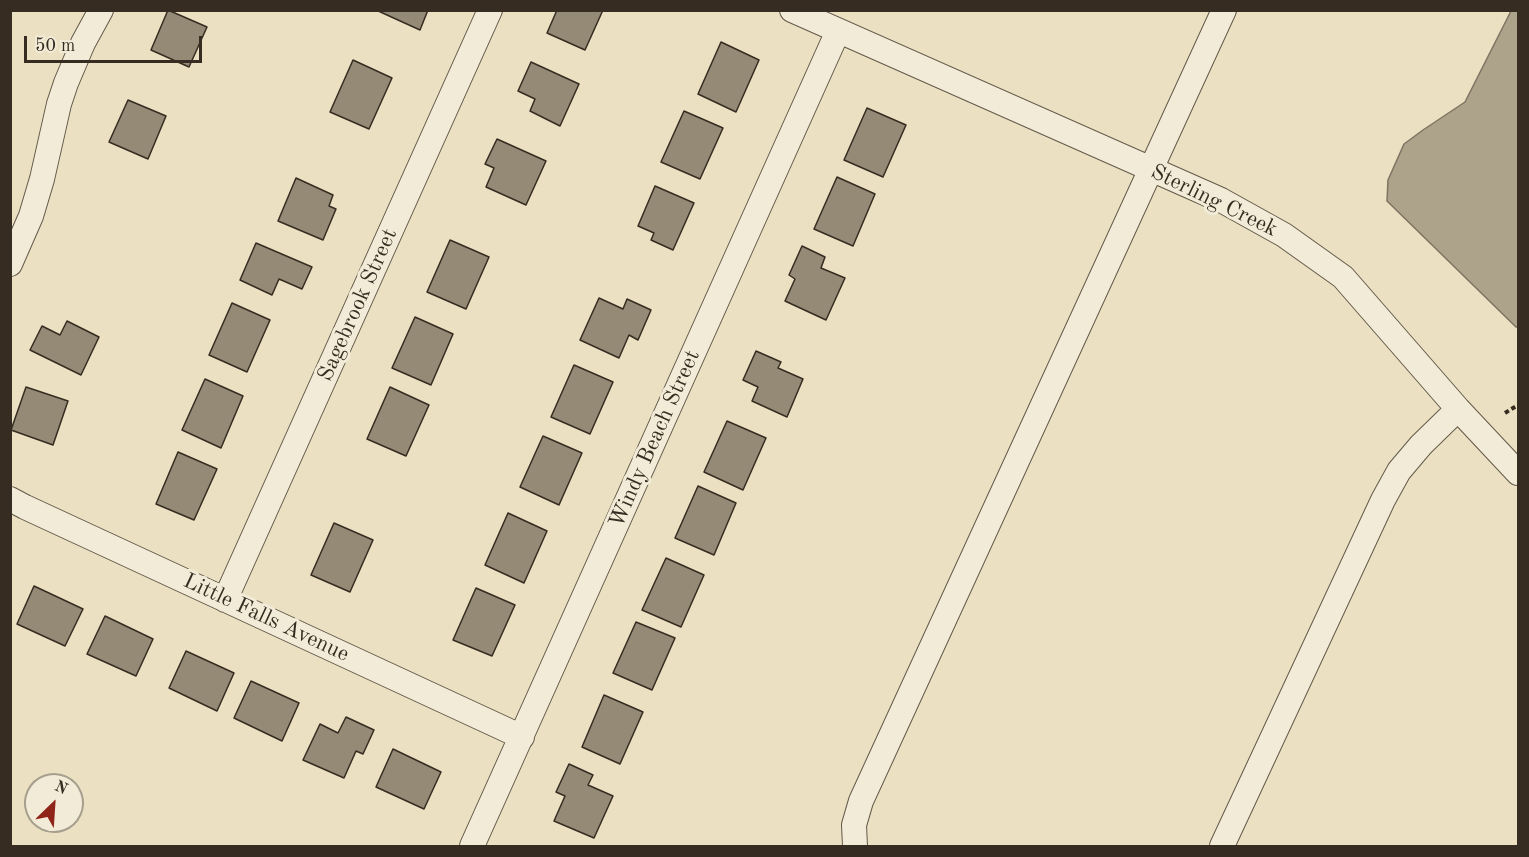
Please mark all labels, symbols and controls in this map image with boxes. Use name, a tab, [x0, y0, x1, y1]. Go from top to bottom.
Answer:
scale bar	[27, 24, 206, 62]
text: 50 m	[35, 37, 75, 55]
street label: Sterling Creek	[1146, 159, 1282, 243]
street label: Sagebrook Street	[312, 224, 404, 386]
street label: Windy Beach Street	[604, 346, 706, 532]
street label: Little Falls Avenue	[179, 568, 353, 668]
north arrow	[24, 773, 84, 833]
text: N	[52, 779, 70, 798]

